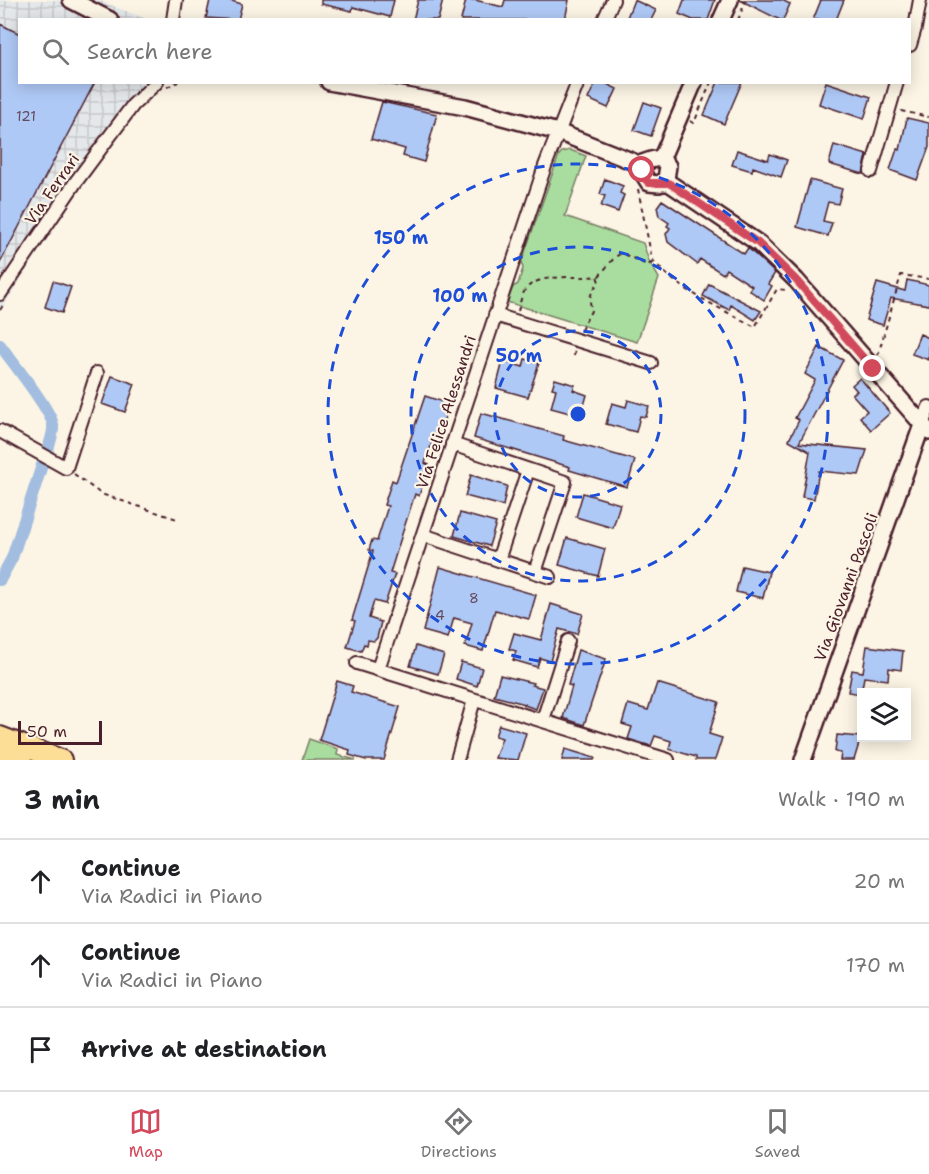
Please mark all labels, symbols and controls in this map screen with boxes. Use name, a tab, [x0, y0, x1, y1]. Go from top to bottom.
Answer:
search box	[18, 18, 911, 84]
icon: search	[39, 35, 72, 68]
text: Search here	[87, 37, 213, 66]
house number: 121	[16, 107, 36, 125]
street label: Via Ferrari	[20, 149, 84, 229]
route start	[628, 156, 654, 182]
text: 150 m	[374, 226, 429, 250]
text: 100 m	[432, 284, 488, 308]
street label: Via Felice Alessandri	[411, 332, 481, 492]
text: 50 m	[496, 344, 543, 368]
route end	[859, 355, 885, 381]
centre of rings	[568, 404, 588, 424]
street label: Via Giovanni Pascoli	[809, 510, 883, 664]
house number: 8	[469, 589, 479, 607]
house number: 4	[435, 606, 445, 624]
map controls	[857, 688, 911, 742]
button: layers	[857, 688, 911, 742]
scale bar	[18, 718, 102, 746]
text: 50 m	[27, 721, 67, 742]
text: 3 min	[24, 782, 100, 817]
text: Walk · 190 m	[778, 786, 905, 812]
text: Continue	[81, 854, 181, 883]
icon: ahead	[24, 865, 57, 898]
text: 20 m	[854, 868, 905, 894]
text: Via Radici in Piano	[81, 883, 263, 909]
text: Continue	[81, 938, 181, 967]
icon: ahead	[24, 949, 57, 982]
text: 170 m	[846, 952, 905, 978]
text: Via Radici in Piano	[81, 967, 263, 993]
icon: arrive	[24, 1033, 57, 1066]
text: Arrive at destination	[81, 1035, 327, 1064]
tab: Map	[129, 1105, 163, 1162]
tab: Directions	[421, 1105, 497, 1162]
tab: Saved	[755, 1105, 800, 1162]

